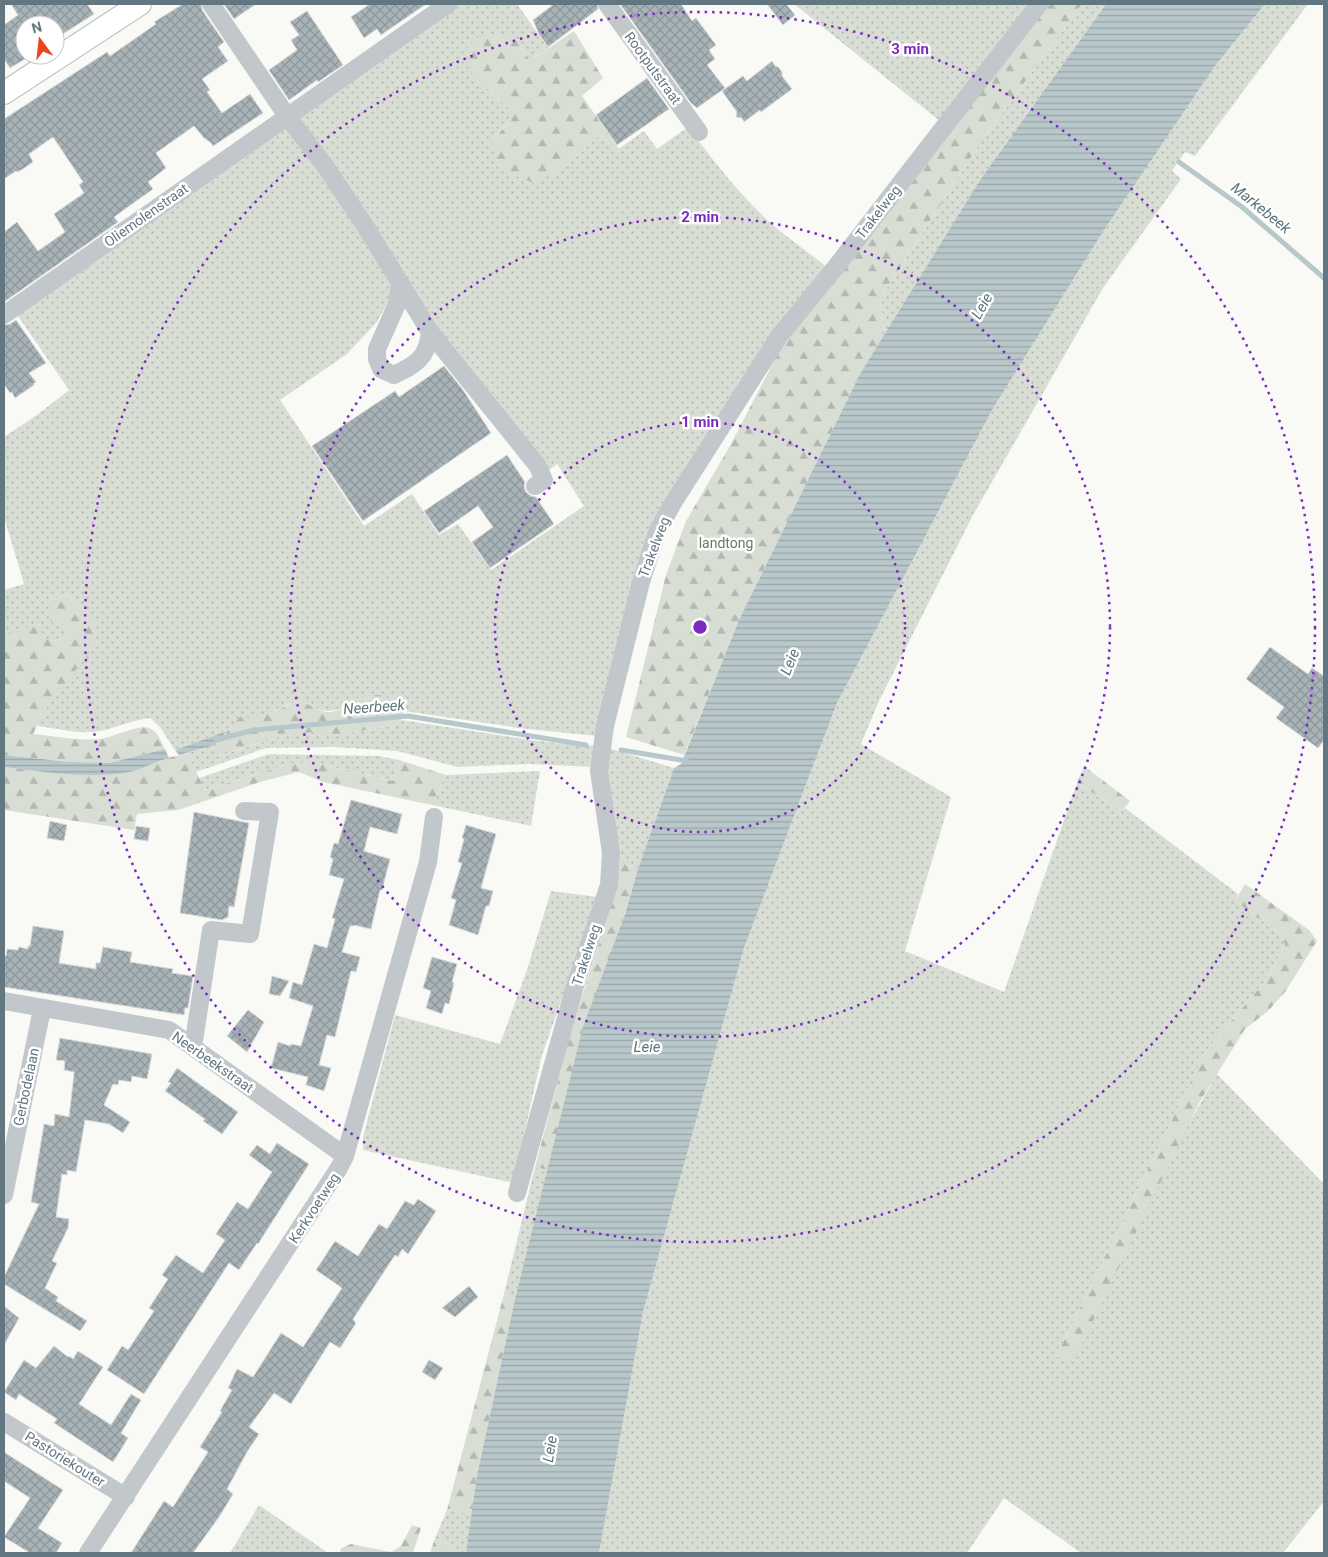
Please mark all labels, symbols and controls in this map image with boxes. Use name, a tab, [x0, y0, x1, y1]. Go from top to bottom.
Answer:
north arrow	[15, 15, 65, 65]
text: N	[30, 18, 43, 36]
street label: Rootputstraat	[621, 29, 685, 108]
text: 3 min	[891, 40, 929, 58]
water label: Markebeek	[1228, 179, 1295, 238]
street label: Oliemolenstraat	[101, 180, 191, 250]
street label: Trakelweg	[852, 182, 904, 242]
text: 2 min	[681, 208, 719, 226]
water label: Leie	[968, 290, 997, 322]
text: 1 min	[681, 413, 719, 431]
street label: Trakelweg	[635, 514, 673, 580]
park label: landtong	[699, 535, 753, 551]
centre of rings	[691, 618, 709, 636]
water label: Leie	[777, 646, 803, 678]
water label: Neerbeek	[343, 696, 406, 718]
street label: Trakelweg	[569, 922, 603, 988]
street label: Neerbeekstraat	[169, 1028, 257, 1096]
water label: Leie	[634, 1038, 661, 1056]
street label: Gerbodelaan	[10, 1047, 42, 1127]
street label: Kerkvoetweg	[285, 1170, 343, 1246]
street label: Pastoriekouter	[22, 1428, 108, 1490]
water label: Leie	[539, 1434, 561, 1464]

